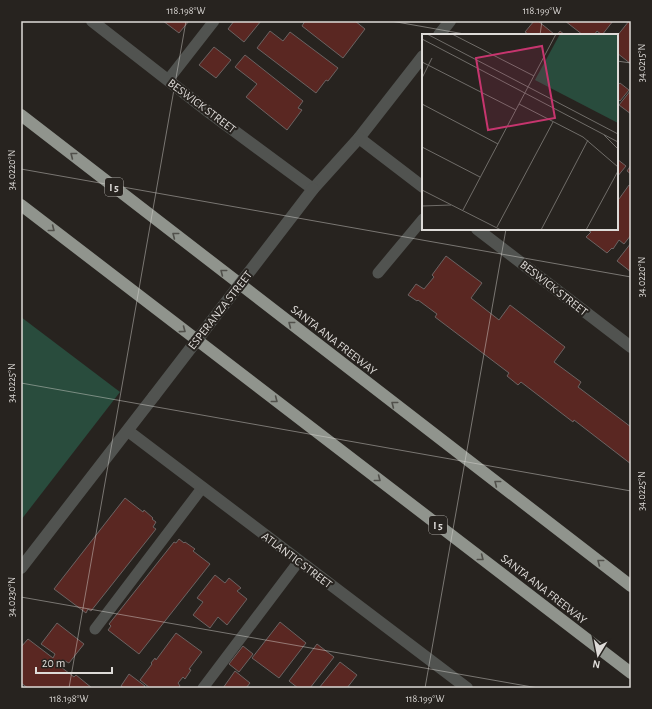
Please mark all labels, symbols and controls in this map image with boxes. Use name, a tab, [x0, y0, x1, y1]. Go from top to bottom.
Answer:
text: 118.198°W	[167, 6, 205, 16]
text: 118.199°W	[523, 6, 561, 16]
inset map	[422, 34, 618, 230]
text: 34.0215°N	[637, 44, 647, 82]
street label: BESWICK STREET	[166, 77, 238, 135]
text: 34.0220°N	[7, 150, 17, 190]
one-way arrow	[70, 153, 77, 160]
road number: I 5	[105, 178, 123, 196]
one-way arrow	[47, 224, 54, 231]
one-way arrow	[173, 233, 180, 240]
text: 34.0220°N	[637, 257, 647, 297]
street label: BESWICK STREET	[518, 258, 590, 318]
street label: ESPERANZA STREET	[186, 268, 254, 352]
one-way arrow	[220, 270, 227, 277]
street label: SANTA ANA FREEWAY	[289, 303, 380, 378]
one-way arrow	[289, 322, 296, 329]
one-way arrow	[179, 325, 186, 333]
text: 34.0225°N	[7, 363, 17, 403]
one-way arrow	[271, 395, 278, 403]
one-way arrow	[392, 401, 399, 408]
text: 34.0225°N	[637, 471, 647, 511]
one-way arrow	[374, 474, 381, 481]
one-way arrow	[495, 481, 502, 488]
road number: I 5	[429, 516, 447, 534]
street label: ATLANTIC STREET	[260, 530, 335, 590]
street label: SANTA ANA FREEWAY	[499, 552, 590, 627]
one-way arrow	[477, 554, 484, 561]
one-way arrow	[598, 560, 605, 567]
text: 34.0230°N	[7, 577, 17, 617]
north arrow	[578, 635, 618, 675]
scale bar	[36, 649, 112, 675]
text: 20 m	[42, 657, 65, 669]
text: N	[592, 658, 601, 670]
text: 118.198°W	[50, 694, 88, 704]
text: 118.199°W	[406, 694, 444, 704]

